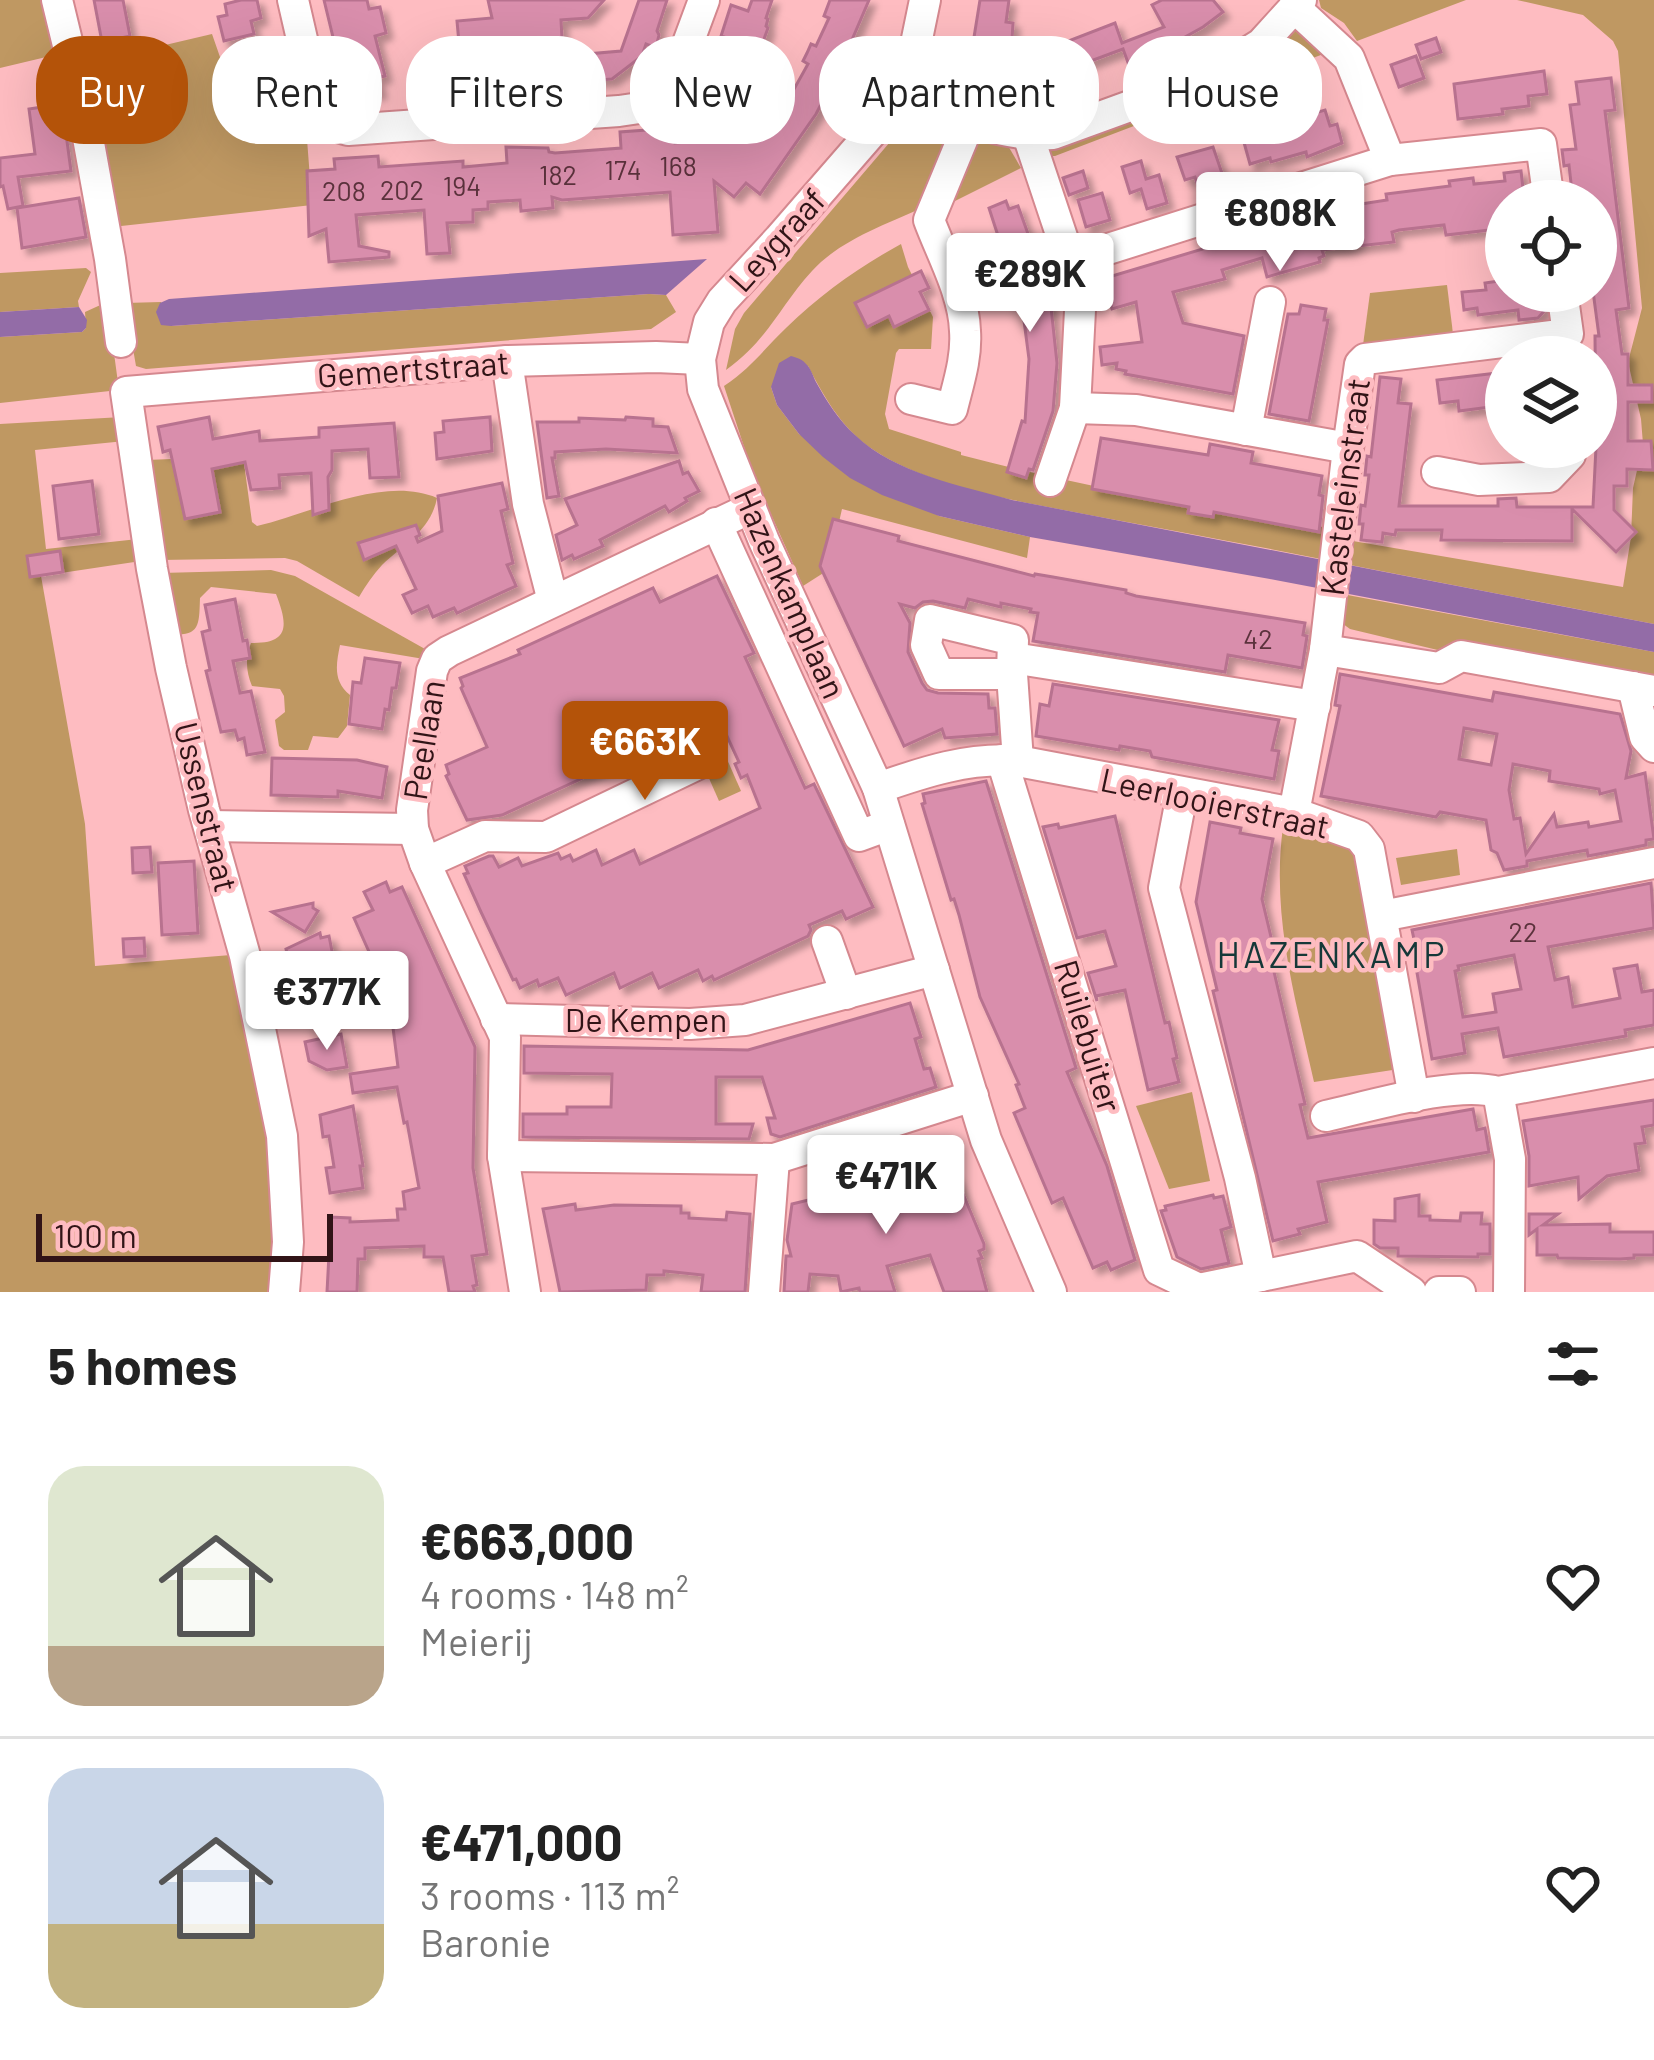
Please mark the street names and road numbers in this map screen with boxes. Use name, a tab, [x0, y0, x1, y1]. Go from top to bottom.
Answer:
street label: Leygraaf	[719, 179, 833, 299]
street label: Gemertstraat	[316, 341, 510, 395]
street label: Kasteleinstraat	[1311, 376, 1377, 598]
street label: Hazenkamplaan	[727, 481, 855, 704]
street label: Peellaan	[394, 677, 452, 803]
street label: Ussenstraat	[167, 718, 247, 896]
street label: Leerlooierstraat	[1097, 758, 1333, 846]
street label: Ruilebuiter	[1047, 955, 1131, 1116]
street label: De Kempen	[565, 999, 727, 1039]

